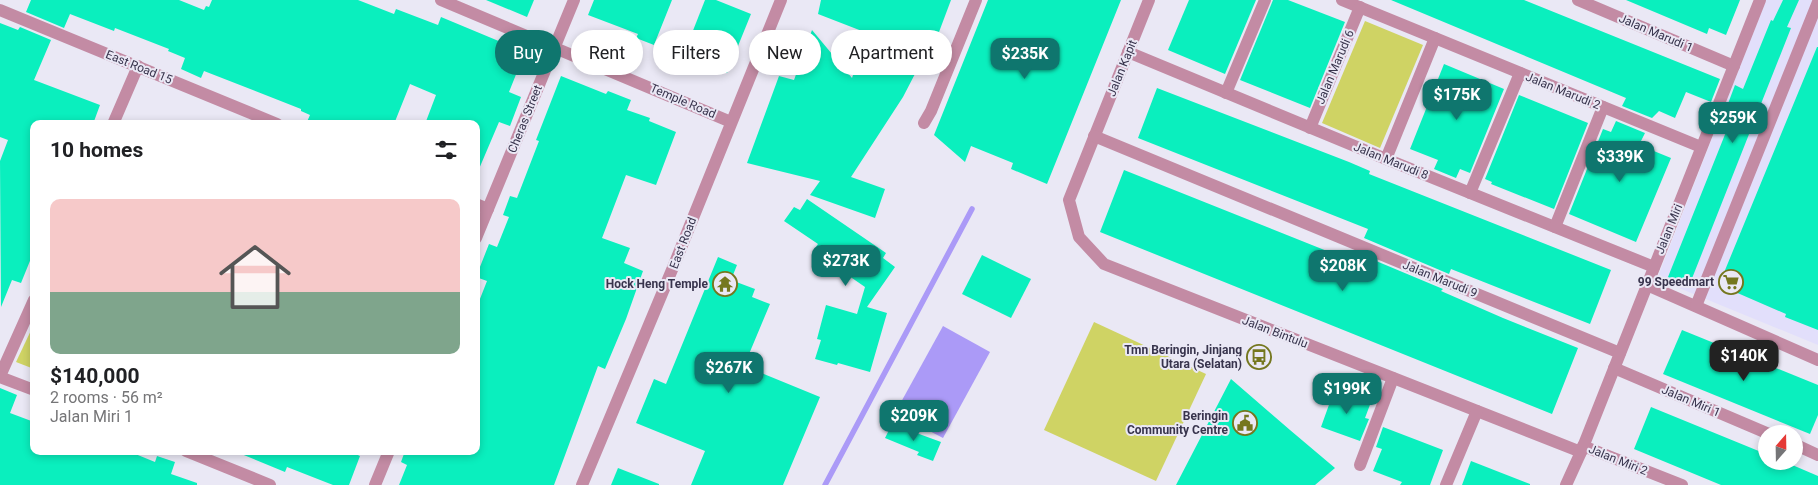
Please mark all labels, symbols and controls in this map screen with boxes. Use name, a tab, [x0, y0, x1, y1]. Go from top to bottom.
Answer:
street label: Jalan Marudi 1	[1617, 11, 1695, 55]
street label: Jalan Marudi 6	[1313, 28, 1357, 106]
chip: Buy	[495, 30, 561, 75]
chip: Rent	[571, 30, 643, 75]
chip: Filters	[653, 30, 739, 75]
chip: New	[749, 30, 821, 75]
chip: Apartment	[831, 30, 952, 75]
pin: $235K	[990, 38, 1060, 80]
street label: Jalan Kapit	[1104, 38, 1140, 98]
text: $235K	[1002, 44, 1048, 63]
street label: East Road 15	[104, 47, 175, 87]
street label: Jalan Marudi 2	[1524, 70, 1603, 112]
pin: $175K	[1422, 78, 1492, 121]
street label: Temple Road	[648, 81, 718, 121]
street label: Cheras Street	[505, 83, 545, 155]
text: $175K	[1434, 85, 1480, 104]
pin: $259K	[1698, 102, 1768, 144]
text: $259K	[1710, 108, 1756, 127]
icon: filters	[432, 136, 460, 164]
text: 10 homes	[50, 138, 143, 162]
street label: Jalan Marudi 8	[1352, 140, 1431, 182]
pin: $339K	[1585, 140, 1655, 183]
text: $339K	[1597, 147, 1643, 166]
street label: Jalan Miri	[1653, 202, 1685, 256]
street label: East Road	[667, 215, 699, 271]
icon: home	[210, 232, 300, 322]
pin: $273K	[811, 244, 881, 287]
pin: $208K	[1308, 250, 1378, 292]
text: $273K	[823, 251, 869, 270]
text: $208K	[1320, 256, 1366, 275]
street label: Jalan Marudi 9	[1401, 258, 1479, 300]
supermarket icon: 99 Speedmart	[1718, 269, 1744, 295]
temple icon: Hock Heng Temple	[712, 271, 738, 297]
place label: 99 Speedmart	[1638, 275, 1714, 289]
place label: Hock Heng Temple	[606, 277, 709, 291]
street label: Jalan Bintulu	[1240, 313, 1310, 351]
pin: $140K	[1709, 340, 1779, 382]
place label: Tmn Beringin, Jinjang Utara (Selatan)	[1124, 343, 1242, 371]
bus stop icon: Tmn Beringin, Jinjang Utara (Selatan)	[1246, 344, 1272, 370]
text: $140K	[1721, 346, 1767, 365]
pin: $267K	[694, 352, 764, 394]
text: $267K	[706, 358, 752, 377]
text: $140,000	[50, 364, 140, 388]
pin: $199K	[1312, 372, 1382, 415]
text: $199K	[1324, 379, 1370, 398]
street label: Jalan Miri 1	[1660, 382, 1722, 420]
text: 2 rooms · 56 m²	[50, 388, 163, 407]
pin: $209K	[879, 400, 949, 442]
text: $209K	[891, 406, 937, 425]
text: Jalan Miri 1	[50, 407, 133, 426]
place label: Beringin Community Centre	[1127, 409, 1229, 437]
public building icon: Beringin Community Centre	[1232, 410, 1258, 436]
north arrow	[1758, 425, 1802, 470]
map controls	[1758, 425, 1803, 470]
street label: Jalan Miri 2	[1586, 442, 1650, 478]

